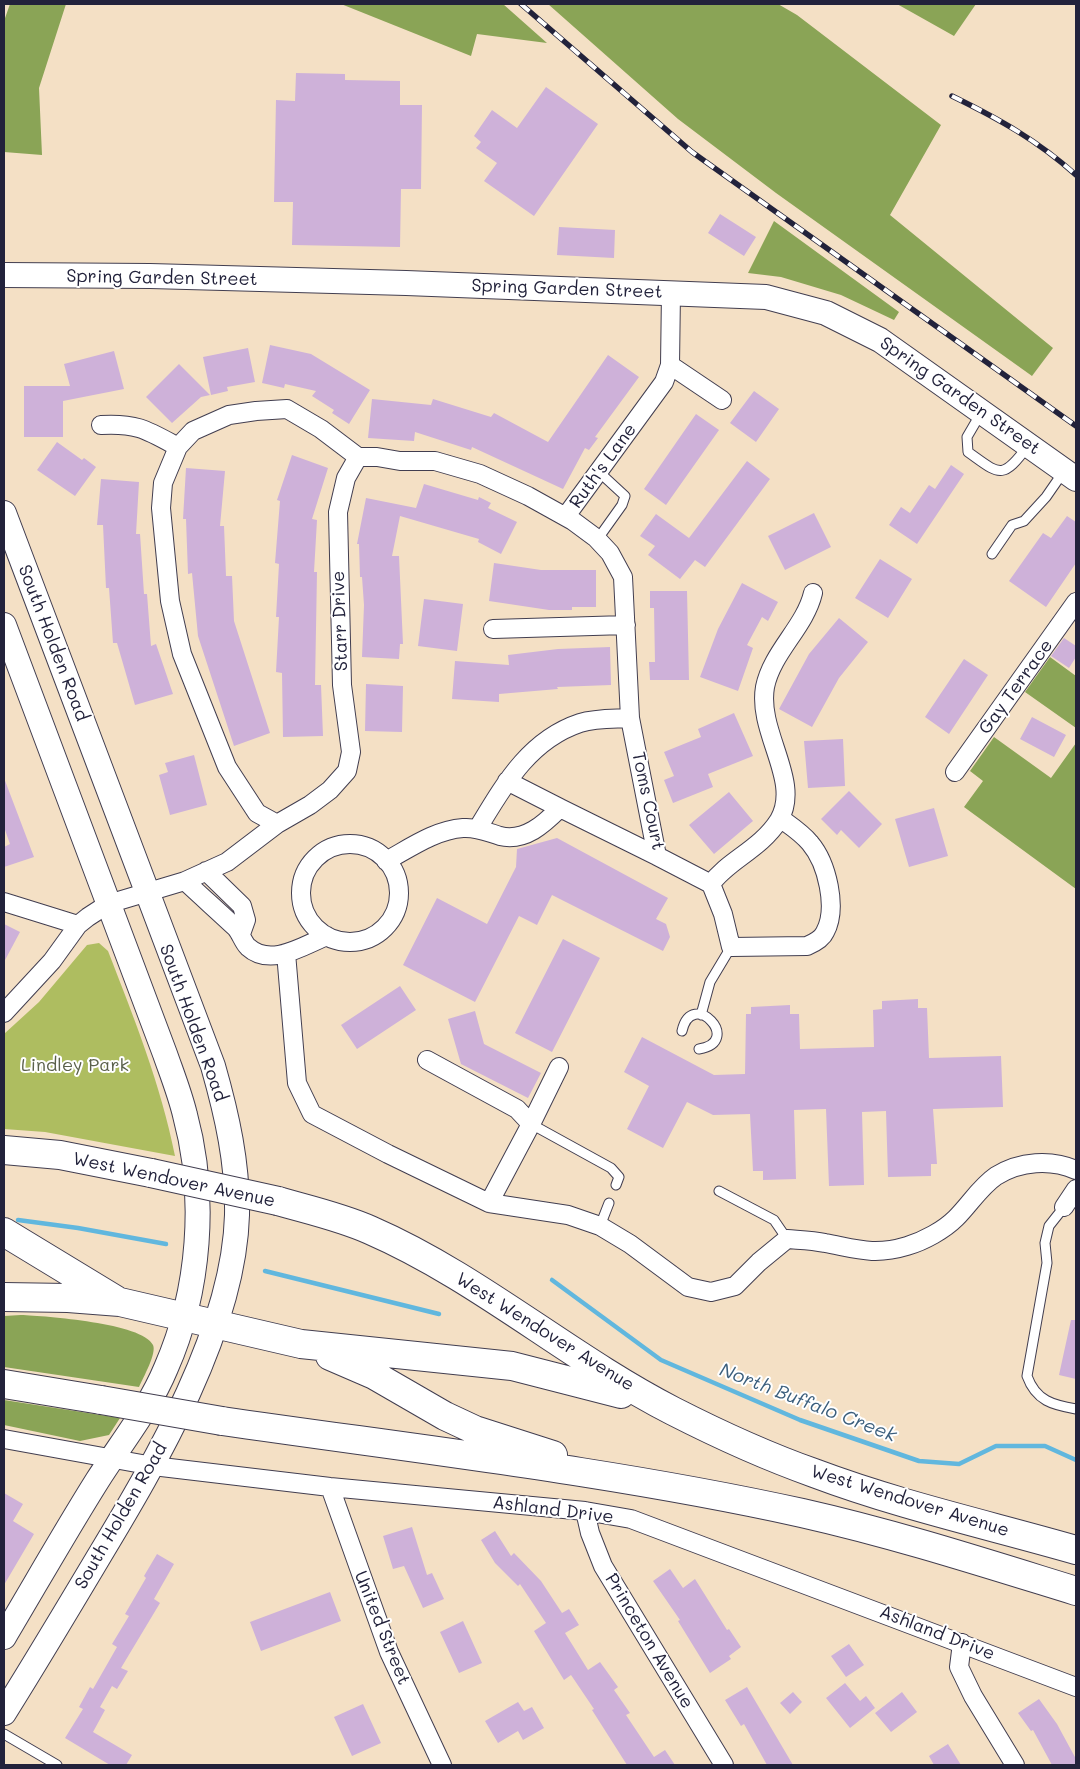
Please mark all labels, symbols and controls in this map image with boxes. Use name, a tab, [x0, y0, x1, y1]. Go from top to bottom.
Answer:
street label: Spring Garden Street	[66, 266, 258, 290]
street label: Spring Garden Street	[471, 275, 663, 303]
street label: Spring Garden Street	[876, 332, 1044, 460]
street label: Ruth's Lane	[565, 419, 641, 513]
street label: South Holden Road	[13, 562, 93, 724]
street label: Starr Drive	[327, 570, 353, 672]
street label: Gay Terrace	[974, 635, 1058, 739]
street label: Toms Court	[627, 750, 669, 852]
street label: South Holden Road	[155, 941, 231, 1105]
park label: Lindley Park	[21, 1054, 129, 1076]
street label: West Wendover Avenue	[71, 1148, 277, 1212]
street label: West Wendover Avenue	[452, 1268, 638, 1396]
water label: North Buffalo Creek	[716, 1359, 900, 1447]
street label: South Holden Road	[70, 1439, 172, 1593]
street label: West Wendover Avenue	[808, 1461, 1012, 1541]
street label: Ashland Drive	[491, 1492, 615, 1528]
street label: United Street	[349, 1568, 415, 1688]
street label: Princeton Avenue	[600, 1570, 698, 1712]
street label: Ashland Drive	[876, 1601, 998, 1665]

